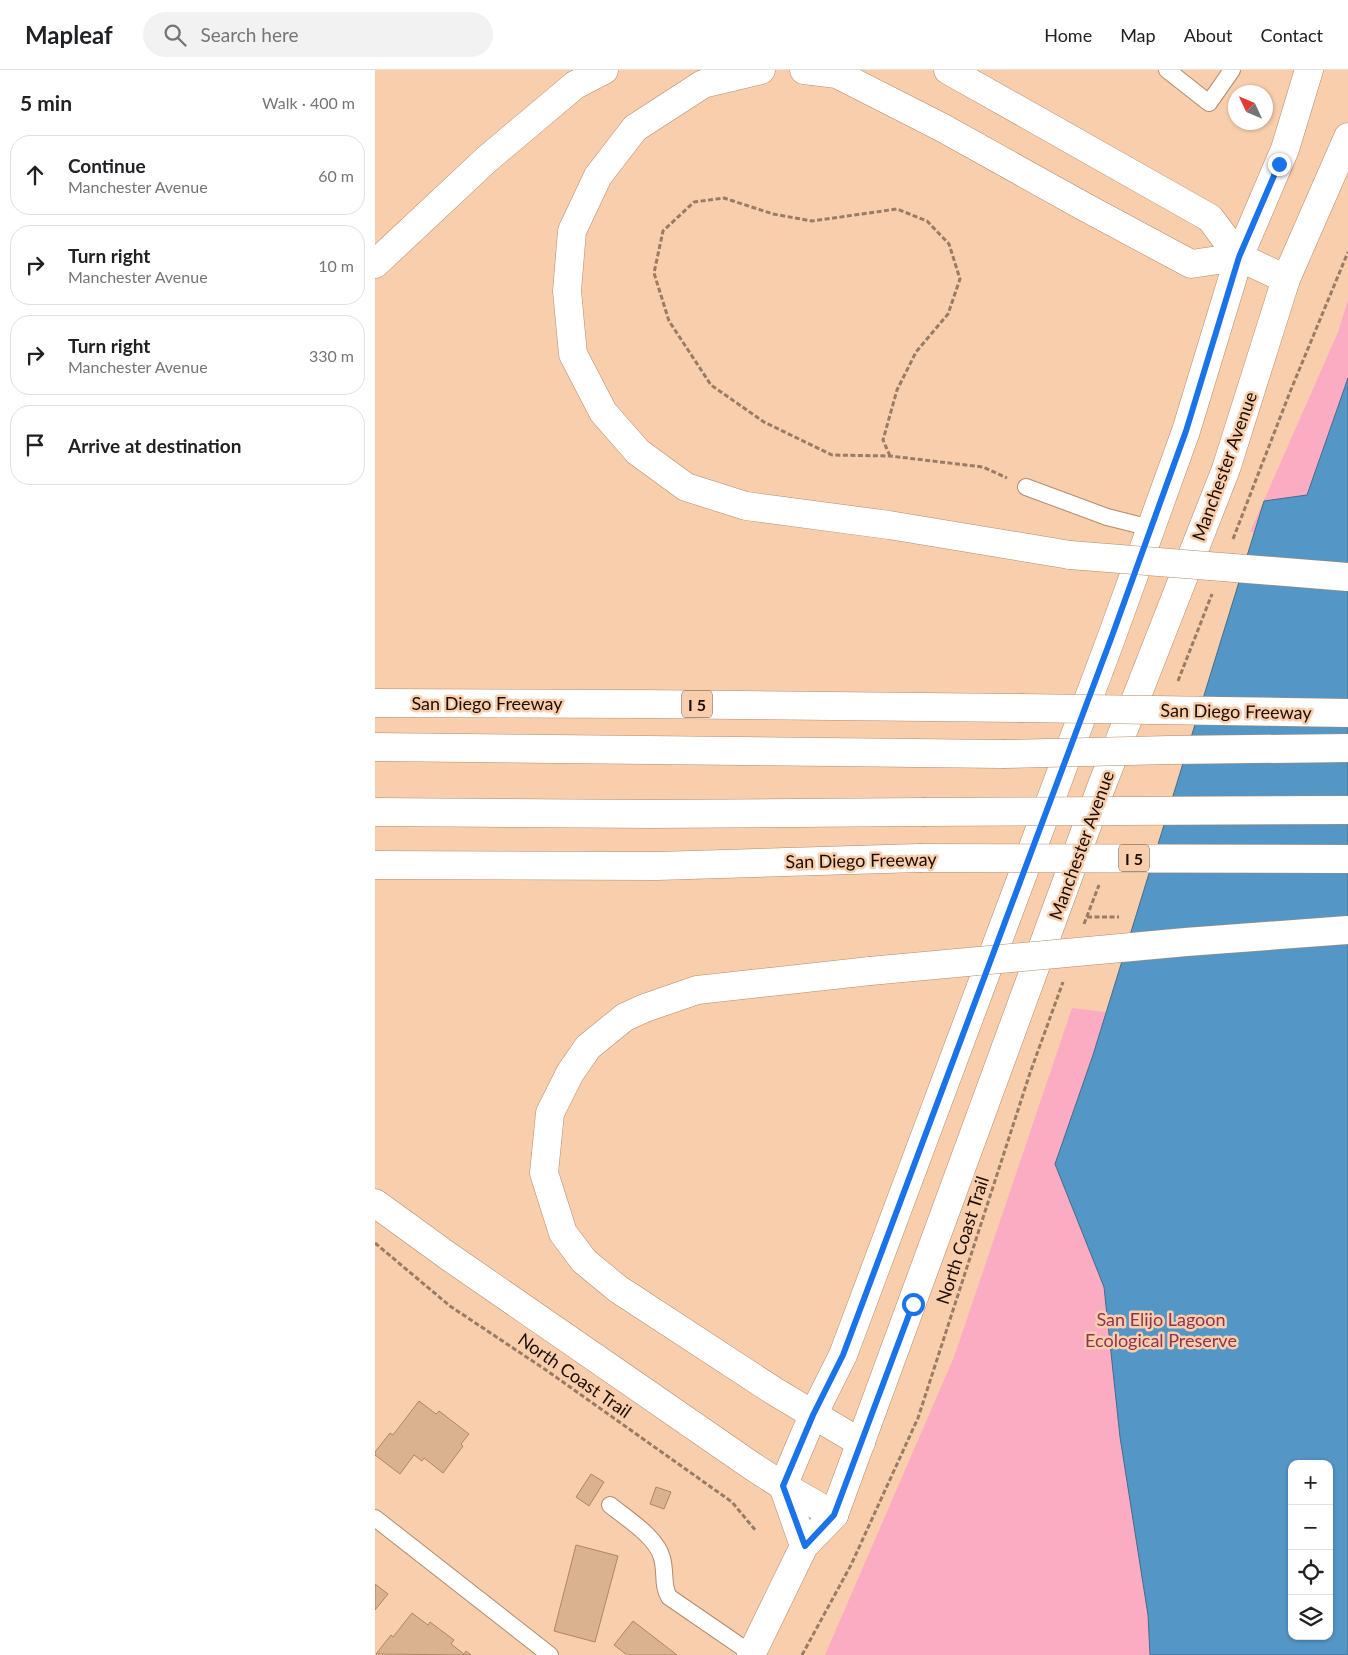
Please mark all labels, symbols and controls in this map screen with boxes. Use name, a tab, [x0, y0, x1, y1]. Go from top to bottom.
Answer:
search box	[143, 12, 493, 57]
text: Mapleaf	[25, 20, 113, 49]
icon: search	[161, 21, 189, 49]
text: Search here	[201, 23, 299, 46]
text: Home	[1044, 24, 1092, 46]
text: Map	[1120, 24, 1156, 46]
text: About	[1184, 24, 1233, 46]
text: Contact	[1261, 24, 1323, 46]
north arrow	[1228, 85, 1273, 130]
text: 5 min	[20, 90, 72, 115]
text: Walk · 400 m	[262, 93, 355, 112]
route end	[1268, 153, 1291, 176]
text: Continue	[68, 154, 146, 177]
icon: ahead	[21, 161, 49, 189]
text: 60 m	[318, 166, 354, 185]
text: Manchester Avenue	[68, 177, 208, 196]
text: Turn right	[68, 244, 150, 267]
icon: right	[21, 251, 49, 279]
text: 10 m	[318, 256, 354, 275]
text: Manchester Avenue	[68, 267, 208, 286]
text: Turn right	[68, 334, 150, 357]
icon: right	[21, 341, 49, 369]
text: 330 m	[309, 346, 354, 365]
text: Manchester Avenue	[68, 357, 208, 376]
street label: Manchester Avenue	[1187, 388, 1261, 544]
icon: arrive	[21, 431, 49, 459]
text: Arrive at destination	[68, 434, 241, 457]
road number: I 5	[682, 690, 712, 718]
street label: San Diego Freeway	[411, 692, 563, 714]
street label: San Diego Freeway	[1160, 699, 1312, 723]
street label: Manchester Avenue	[1044, 767, 1118, 923]
road number: I 5	[1119, 844, 1149, 871]
street label: San Diego Freeway	[785, 848, 937, 872]
street label: North Coast Trail	[931, 1173, 993, 1307]
route start	[902, 1293, 925, 1316]
park label: San Elijo Lagoon Ecological Preserve	[1085, 1308, 1237, 1351]
street label: North Coast Trail	[514, 1328, 636, 1422]
map controls	[1288, 1460, 1333, 1640]
button: +	[1288, 1460, 1333, 1505]
button: −	[1288, 1505, 1333, 1550]
button: locate	[1288, 1550, 1333, 1595]
button: layers	[1288, 1595, 1333, 1640]

